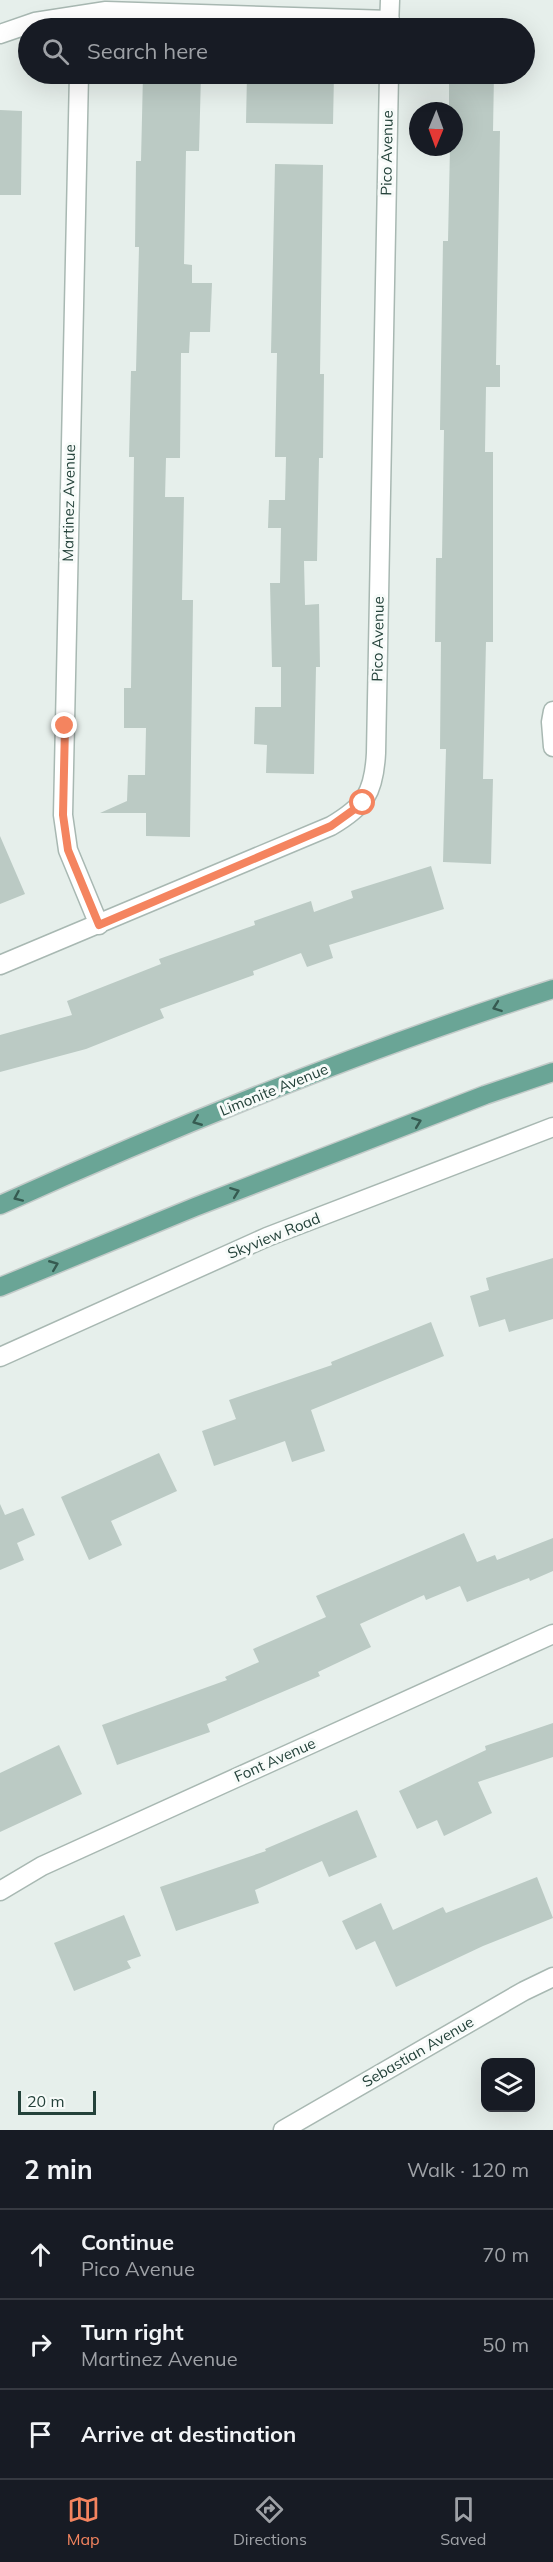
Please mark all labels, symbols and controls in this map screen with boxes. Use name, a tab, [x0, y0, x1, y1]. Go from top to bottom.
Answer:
search box	[18, 18, 535, 84]
icon: search	[39, 35, 72, 68]
text: Search here	[87, 37, 208, 65]
north arrow	[409, 102, 463, 156]
street label: Pico Avenue	[376, 110, 397, 196]
street label: Martinez Avenue	[58, 444, 79, 562]
street label: Pico Avenue	[367, 596, 388, 682]
route end	[51, 712, 77, 738]
route start	[349, 789, 375, 815]
one-way arrow	[493, 1000, 503, 1013]
street label: Limonite Avenue	[217, 1059, 331, 1120]
one-way arrow	[192, 1114, 203, 1126]
one-way arrow	[411, 1116, 421, 1129]
one-way arrow	[229, 1186, 240, 1199]
one-way arrow	[13, 1190, 24, 1202]
street label: Skyview Road	[225, 1208, 323, 1263]
one-way arrow	[48, 1260, 59, 1272]
street label: Font Avenue	[231, 1733, 318, 1786]
street label: Sebastian Avenue	[359, 2012, 477, 2091]
map controls	[481, 2058, 535, 2112]
button: layers	[481, 2058, 535, 2112]
scale bar	[18, 2088, 96, 2116]
text: 20 m	[27, 2091, 64, 2111]
text: 2 min	[24, 2153, 93, 2186]
text: Walk · 120 m	[407, 2157, 529, 2182]
text: Continue	[81, 2228, 174, 2256]
icon: ahead	[24, 2238, 57, 2271]
text: 70 m	[482, 2242, 529, 2267]
text: Pico Avenue	[81, 2256, 195, 2281]
text: Turn right	[81, 2318, 184, 2346]
icon: right	[24, 2328, 57, 2361]
text: 50 m	[482, 2332, 529, 2357]
text: Martinez Avenue	[81, 2346, 238, 2371]
icon: arrive	[24, 2418, 57, 2451]
text: Arrive at destination	[81, 2420, 296, 2448]
tab: Map	[67, 2493, 100, 2549]
tab: Directions	[233, 2493, 307, 2549]
tab: Saved	[440, 2493, 486, 2549]

